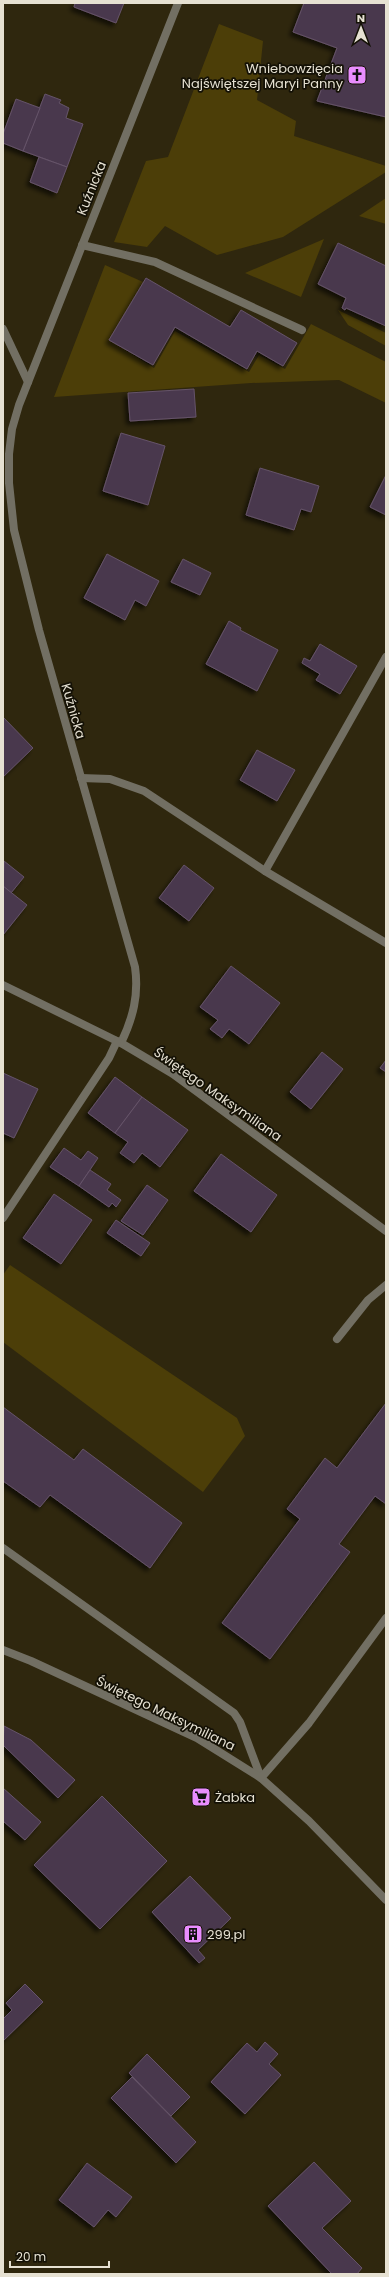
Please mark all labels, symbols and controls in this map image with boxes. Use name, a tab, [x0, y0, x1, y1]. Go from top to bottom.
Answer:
north arrow	[341, 8, 381, 48]
text: N	[357, 10, 365, 26]
place label: Wniebowzięcia Najświętszej Maryi Panny	[182, 59, 344, 93]
church icon: Wniebowzięcia Najświętszej Maryi Panny	[346, 64, 368, 86]
street label: Kuźnicka	[72, 158, 111, 218]
street label: Kuźnicka	[57, 681, 90, 741]
street label: Świętego Maksymiliana	[150, 1043, 286, 1146]
street label: Świętego Maksymiliana	[93, 1671, 239, 1755]
supermarket icon: Żabka	[190, 1786, 212, 1808]
place label: Żabka	[215, 1788, 255, 1807]
building icon: 299.pl	[182, 1923, 204, 1945]
place label: 299.pl	[207, 1925, 246, 1944]
scale bar	[10, 2243, 109, 2269]
text: 20 m	[16, 2248, 46, 2265]

